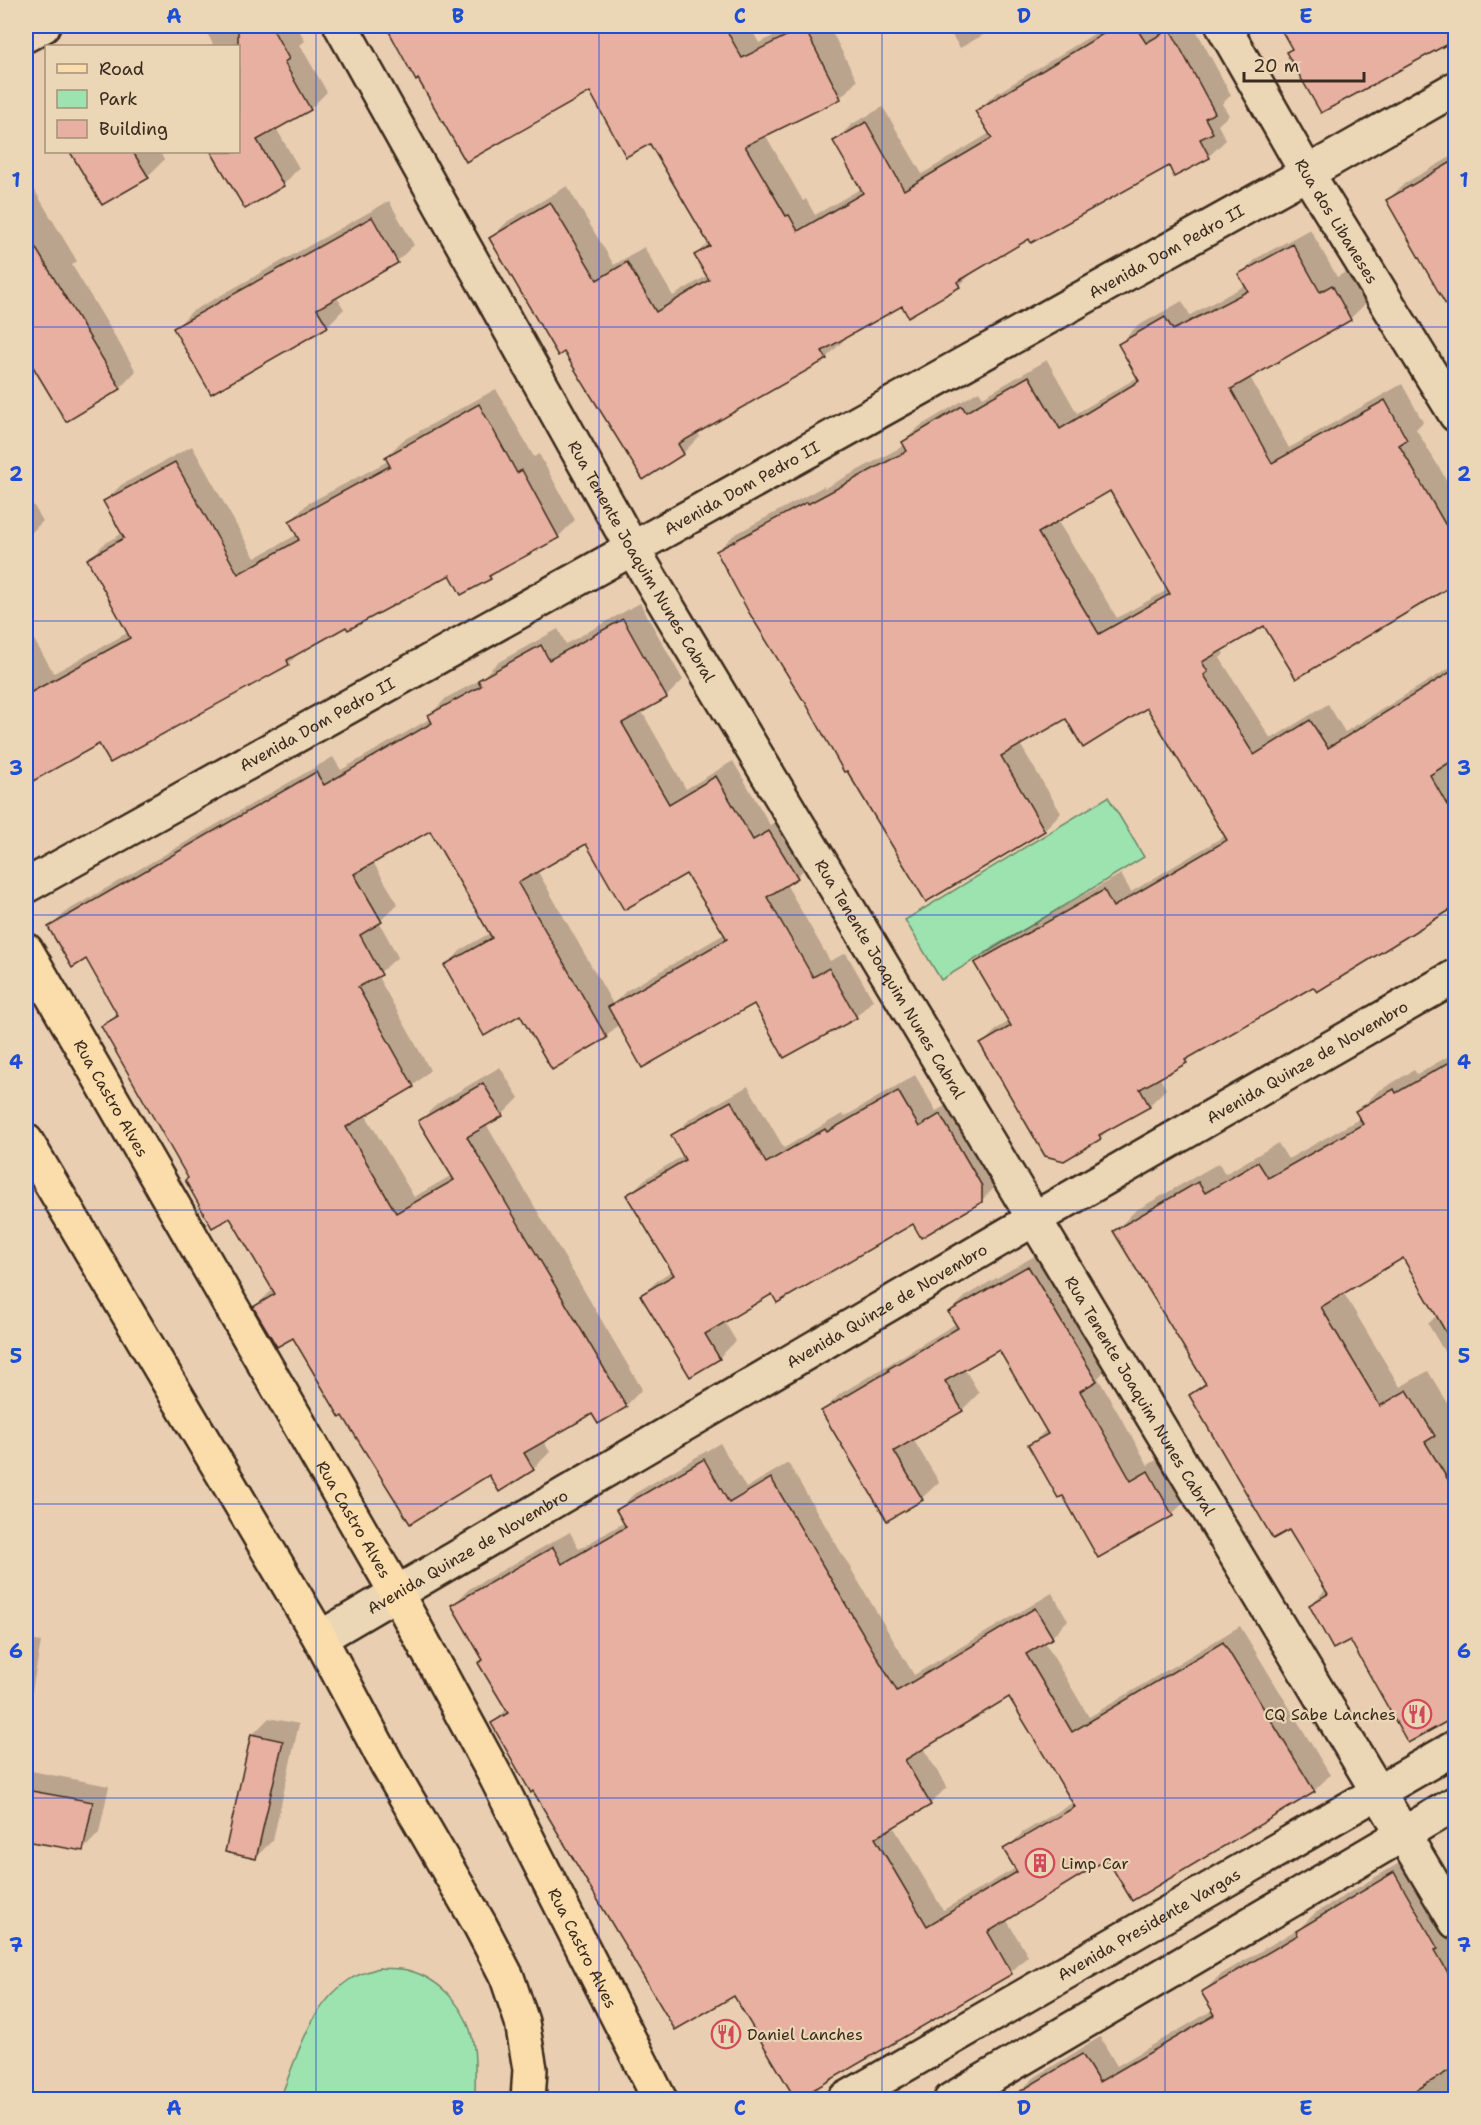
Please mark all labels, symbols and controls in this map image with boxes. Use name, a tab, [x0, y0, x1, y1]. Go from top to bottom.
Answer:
text: A	[166, 3, 182, 29]
text: B	[452, 3, 464, 29]
text: C	[734, 3, 746, 29]
text: D	[1017, 3, 1031, 29]
text: E	[1299, 3, 1313, 29]
legend	[45, 45, 240, 153]
scale bar	[1244, 45, 1364, 83]
text: 20 m	[1253, 54, 1299, 78]
text: Road	[99, 57, 144, 81]
text: Park	[99, 87, 138, 111]
text: Building	[99, 117, 168, 141]
street label: Rua dos Libaneses	[1291, 155, 1383, 288]
text: 1	[11, 167, 21, 193]
text: 1	[1459, 167, 1469, 193]
street label: Avenida Dom Pedro II	[1085, 200, 1248, 303]
street label: Avenida Dom Pedro II	[660, 436, 823, 539]
street label: Rua Tenente Joaquim Nunes Cabral	[564, 437, 720, 686]
text: 2	[9, 461, 23, 487]
text: 2	[1457, 461, 1471, 487]
street label: Avenida Dom Pedro II	[235, 672, 399, 776]
text: 3	[9, 755, 23, 781]
text: 3	[1457, 755, 1471, 781]
street label: Rua Tenente Joaquim Nunes Cabral	[810, 855, 970, 1103]
street label: Avenida Quinze de Novembro	[1203, 995, 1412, 1128]
street label: Rua Castro Alves	[69, 1036, 154, 1161]
text: 4	[9, 1049, 23, 1075]
text: 4	[1457, 1049, 1471, 1075]
street label: Avenida Quinze de Novembro	[782, 1238, 991, 1373]
street label: Rua Tenente Joaquim Nunes Cabral	[1060, 1272, 1220, 1519]
text: 5	[10, 1343, 22, 1369]
text: 5	[1458, 1343, 1470, 1369]
street label: Rua Castro Alves	[312, 1457, 396, 1582]
street label: Avenida Quinze de Novembro	[363, 1484, 572, 1619]
text: 6	[9, 1638, 23, 1664]
text: 6	[1457, 1638, 1471, 1664]
restaurant icon: CQ Sabe Lanches	[1401, 1698, 1433, 1730]
place label: CQ Sabe Lanches	[1264, 1704, 1396, 1725]
building icon: Limp Car	[1024, 1847, 1056, 1879]
place label: Limp Car	[1061, 1853, 1129, 1874]
street label: Avenida Presidente Vargas	[1054, 1863, 1244, 1985]
street label: Rua Castro Alves	[543, 1884, 622, 2012]
text: 7	[9, 1932, 23, 1958]
text: 7	[1457, 1932, 1471, 1958]
restaurant icon: Daniel Lanches	[710, 2018, 742, 2050]
place label: Daniel Lanches	[747, 2024, 863, 2045]
text: A	[166, 2095, 182, 2121]
text: B	[452, 2095, 464, 2121]
text: C	[734, 2095, 746, 2121]
text: D	[1017, 2095, 1031, 2121]
text: E	[1299, 2095, 1313, 2121]

